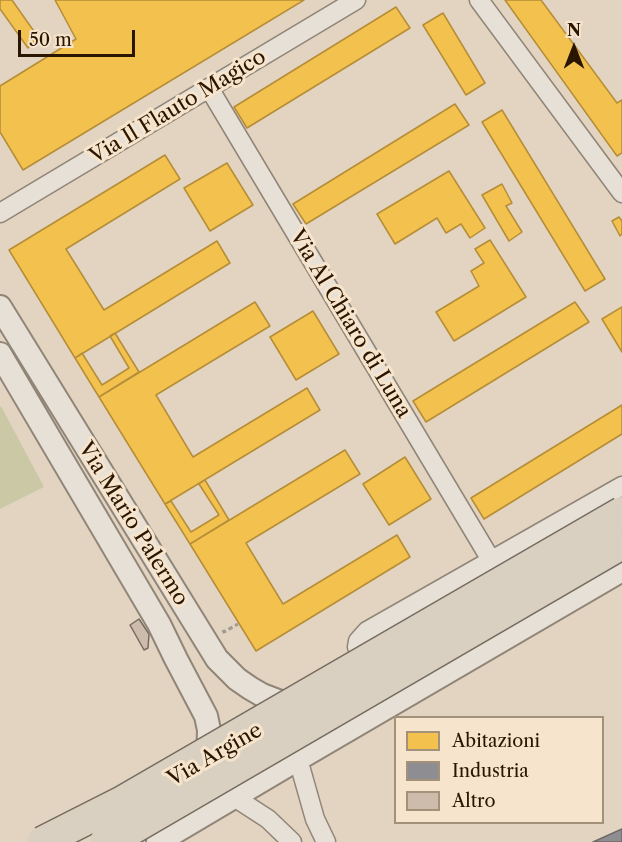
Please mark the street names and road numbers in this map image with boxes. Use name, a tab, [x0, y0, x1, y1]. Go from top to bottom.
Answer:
street label: Via Il Flauto Magico	[85, 44, 271, 170]
street label: Via Al Chiaro di Luna	[284, 225, 416, 423]
street label: Via Mario Palermo	[73, 438, 193, 610]
street label: Via Argine	[163, 718, 267, 792]

